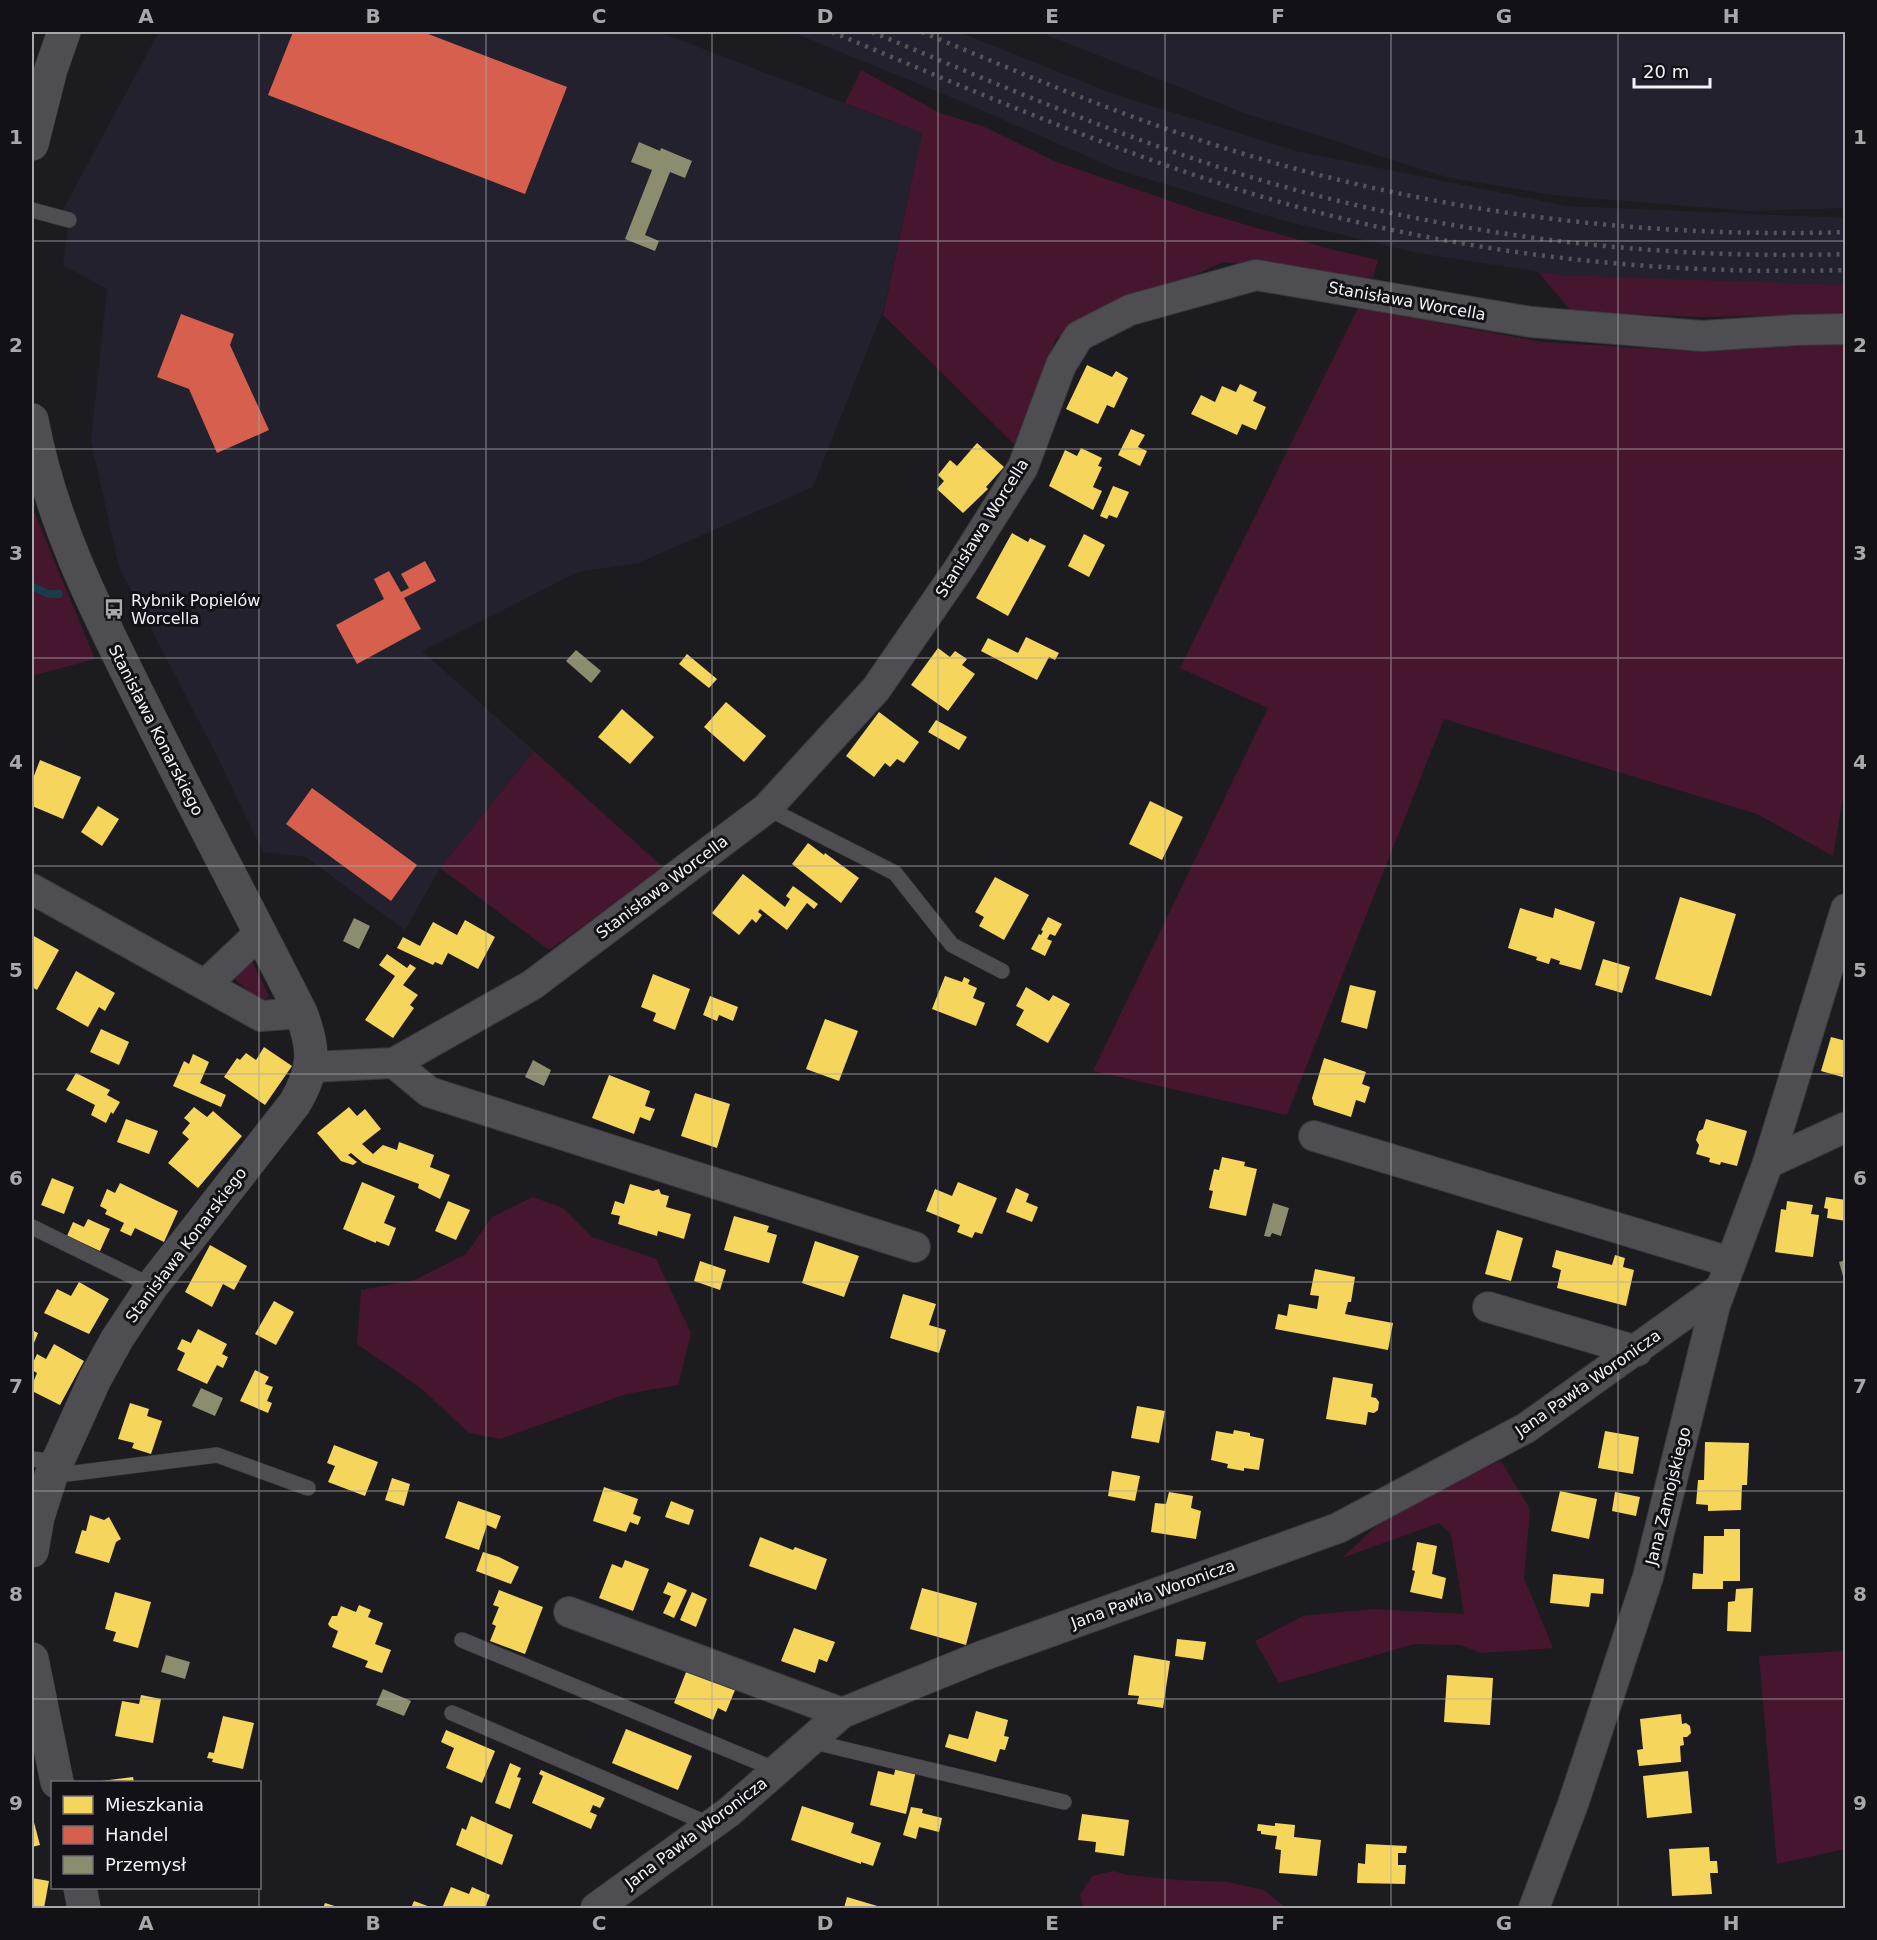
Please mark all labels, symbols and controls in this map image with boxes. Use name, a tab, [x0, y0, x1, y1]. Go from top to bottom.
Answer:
text: A	[138, 4, 154, 28]
text: B	[365, 4, 381, 28]
text: C	[592, 4, 606, 28]
text: D	[817, 4, 833, 28]
text: E	[1045, 4, 1059, 28]
text: F	[1271, 4, 1285, 28]
text: G	[1496, 4, 1512, 28]
text: H	[1723, 4, 1739, 28]
scale bar	[1634, 51, 1710, 89]
text: 20 m	[1643, 61, 1689, 82]
text: 1	[9, 125, 23, 149]
text: 1	[1853, 125, 1867, 149]
street label: Stanisława Worcella	[1327, 278, 1487, 324]
text: 2	[9, 333, 23, 357]
text: 2	[1853, 333, 1867, 357]
street label: Stanisława Worcella	[932, 455, 1032, 601]
text: 3	[9, 541, 23, 565]
text: 3	[1853, 541, 1867, 565]
place label: Rybnik Popielów Worcella	[131, 591, 260, 628]
bus stop icon: Rybnik Popielów Worcella	[102, 597, 126, 621]
street label: Stanisława Konarskiego	[105, 641, 207, 819]
text: 4	[9, 750, 23, 774]
text: 4	[1853, 750, 1867, 774]
street label: Stanisława Worcella	[593, 831, 731, 943]
text: 5	[9, 958, 23, 982]
text: 5	[1853, 958, 1867, 982]
street label: Stanisława Konarskiego	[121, 1164, 251, 1326]
text: 6	[9, 1166, 23, 1190]
text: 6	[1853, 1166, 1867, 1190]
street label: Jana Pawła Woronicza	[1511, 1326, 1664, 1441]
text: 7	[9, 1374, 23, 1398]
text: 7	[1853, 1374, 1867, 1398]
street label: Jana Zamojskiego	[1641, 1425, 1694, 1568]
street label: Jana Pawła Woronicza	[1067, 1555, 1238, 1633]
text: 8	[9, 1582, 23, 1606]
text: 8	[1853, 1582, 1867, 1606]
street label: Jana Pawła Woronicza	[620, 1773, 771, 1893]
legend	[51, 1781, 261, 1889]
text: 9	[9, 1791, 23, 1815]
text: 9	[1853, 1791, 1867, 1815]
text: Mieszkania	[105, 1794, 204, 1815]
text: Handel	[105, 1824, 168, 1845]
text: Przemysł	[105, 1854, 187, 1875]
text: A	[138, 1911, 154, 1935]
text: B	[365, 1911, 381, 1935]
text: C	[592, 1911, 606, 1935]
text: D	[817, 1911, 833, 1935]
text: E	[1045, 1911, 1059, 1935]
text: F	[1271, 1911, 1285, 1935]
text: G	[1496, 1911, 1512, 1935]
text: H	[1723, 1911, 1739, 1935]

